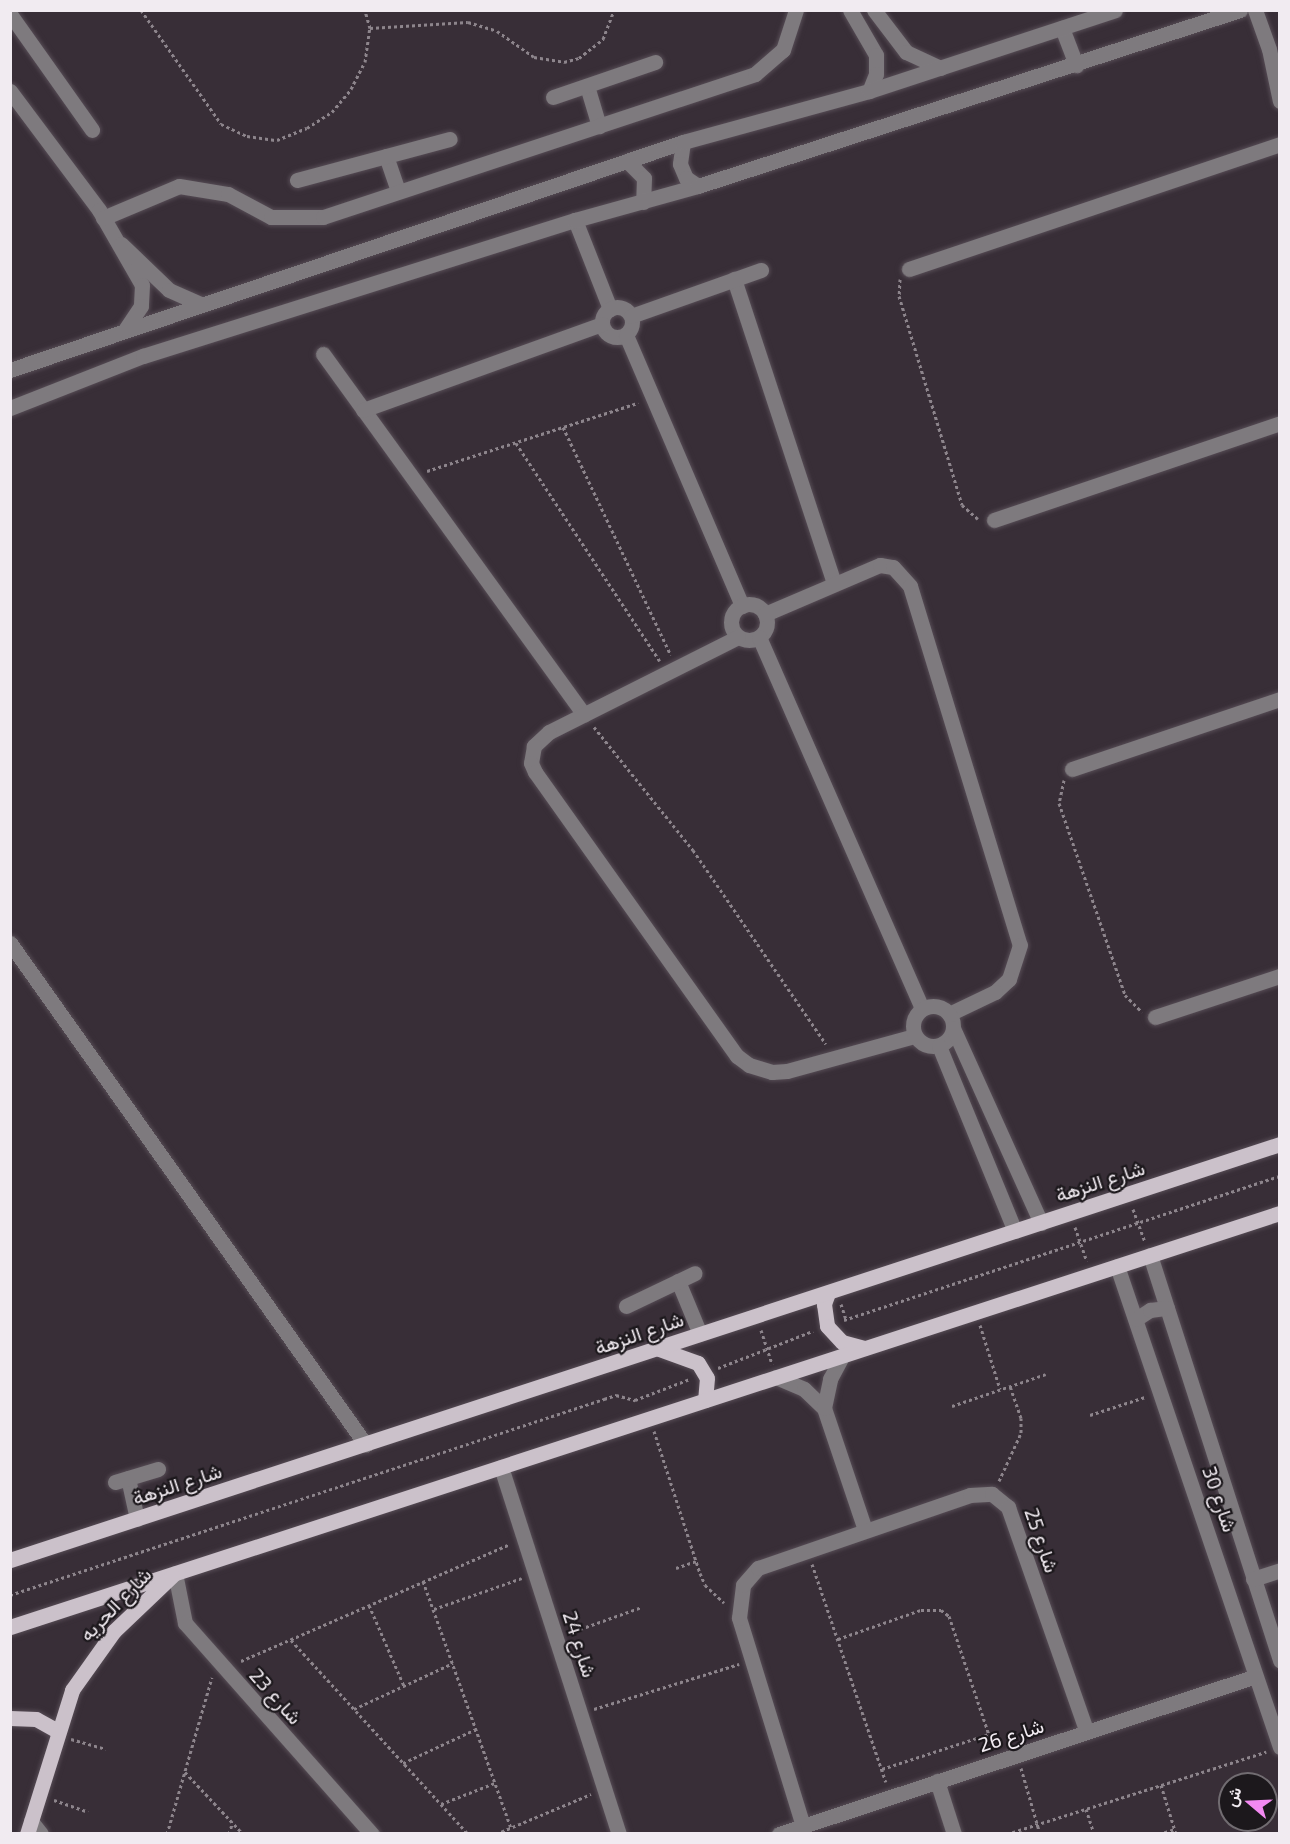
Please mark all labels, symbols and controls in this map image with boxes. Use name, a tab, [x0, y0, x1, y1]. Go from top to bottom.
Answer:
street label: شارع النزهة	[1052, 1155, 1148, 1207]
street label: شارع النزهة	[591, 1307, 687, 1359]
street label: شارع النزهة	[129, 1458, 225, 1510]
street label: شارع 30	[1198, 1463, 1242, 1535]
street label: شارع 25	[1020, 1505, 1064, 1575]
street label: شارع الحريه	[74, 1562, 156, 1646]
street label: شارع 24	[558, 1608, 602, 1680]
street label: شارع 23	[245, 1663, 307, 1729]
street label: شارع 26	[975, 1713, 1047, 1757]
north arrow	[1218, 1772, 1278, 1832]
text: ش	[1220, 1784, 1245, 1809]

